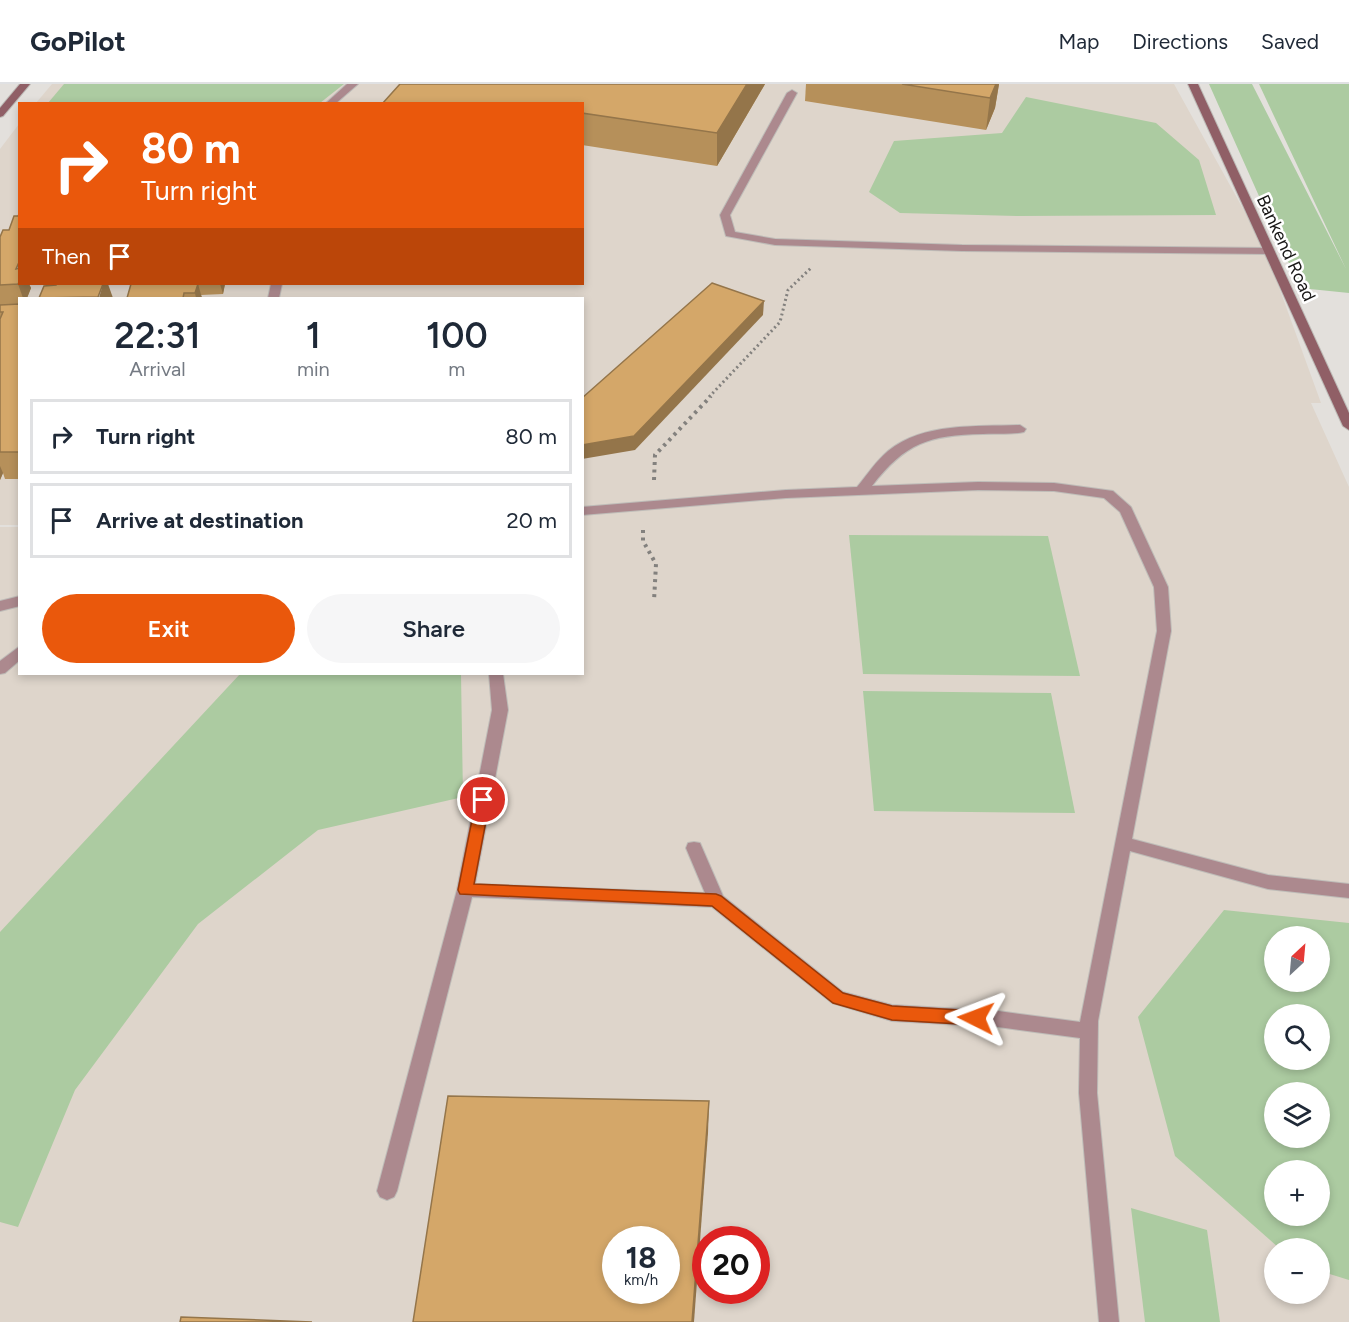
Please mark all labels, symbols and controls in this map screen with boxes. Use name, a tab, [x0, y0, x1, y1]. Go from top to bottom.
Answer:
text: GoPilot	[30, 24, 126, 58]
text: Map	[1058, 29, 1099, 54]
text: Directions	[1132, 29, 1228, 54]
text: Saved	[1261, 29, 1319, 54]
text: 80 m	[141, 123, 241, 174]
icon: right	[42, 126, 120, 204]
text: Turn right	[141, 174, 257, 207]
street label: Bankend Road	[1252, 191, 1320, 305]
icon: arrive	[103, 240, 136, 273]
text: Then	[42, 243, 91, 270]
text: 22:31	[114, 314, 201, 357]
text: 1	[306, 314, 321, 357]
text: 100	[426, 314, 488, 357]
text: Arrival	[129, 357, 186, 381]
text: min	[297, 357, 330, 381]
text: m	[448, 357, 465, 381]
icon: right	[45, 420, 78, 453]
text: Turn right	[96, 423, 195, 450]
text: 80 m	[505, 423, 557, 450]
icon: arrive	[45, 504, 78, 537]
text: Arrive at destination	[96, 507, 304, 534]
text: 20 m	[506, 507, 557, 534]
button: Exit	[42, 594, 295, 663]
button: Share	[307, 594, 560, 663]
pin	[457, 774, 508, 825]
icon: arrive	[466, 783, 499, 816]
north arrow	[1264, 926, 1330, 992]
map controls	[1264, 926, 1330, 1304]
position arrow	[944, 986, 1008, 1050]
button: search	[1264, 1004, 1330, 1070]
button: layers	[1264, 1082, 1330, 1148]
button: +	[1264, 1160, 1330, 1226]
speed limit sign: 20	[692, 1226, 770, 1304]
button: −	[1264, 1238, 1330, 1304]
text: 18	[625, 1239, 657, 1276]
text: km/h	[624, 1271, 658, 1289]

